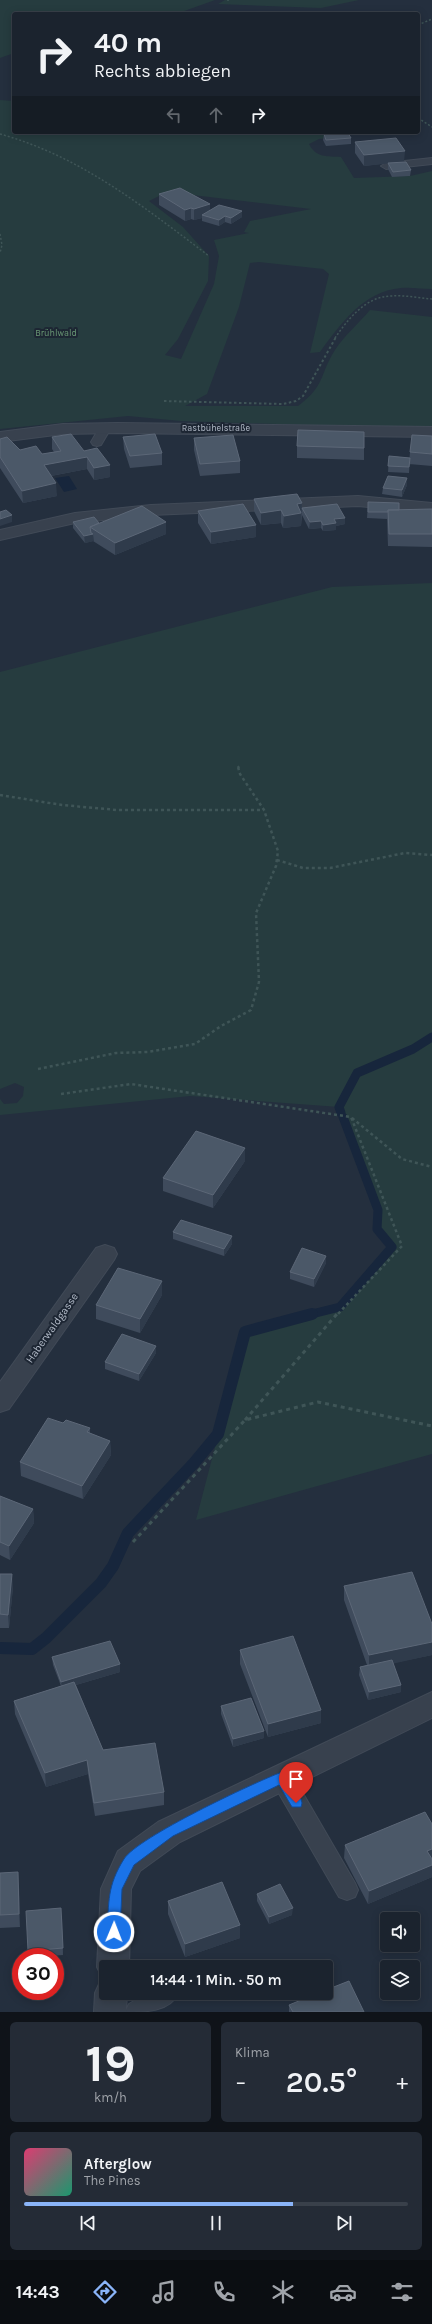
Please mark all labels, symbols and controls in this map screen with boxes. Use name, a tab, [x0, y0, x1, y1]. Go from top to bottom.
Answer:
text: 40 m	[94, 26, 162, 59]
icon: right	[28, 28, 80, 80]
text: Rechts abbiegen	[94, 60, 231, 82]
icon: left	[163, 104, 185, 126]
icon: ahead	[205, 104, 227, 126]
icon: right	[247, 104, 269, 126]
park label: Brühlwald	[35, 328, 77, 338]
street label: Rastbühelstraße	[182, 423, 251, 433]
street label: Haberwaldgasse	[23, 1290, 81, 1366]
pin	[279, 1762, 313, 1803]
icon: arrive	[285, 1768, 307, 1790]
position arrow	[93, 1911, 135, 1953]
map controls	[380, 1912, 420, 2000]
button: sound	[380, 1912, 420, 1952]
speed limit sign: 30	[12, 1948, 64, 2000]
button: layers	[380, 1960, 420, 2000]
text: 14:44 · 1 Min. · 50 m	[150, 1971, 282, 1989]
text: 19	[85, 2033, 136, 2094]
text: Klima	[235, 2045, 270, 2060]
text: 20.5°	[286, 2064, 357, 2100]
text: −	[235, 2069, 247, 2095]
text: +	[396, 2069, 408, 2095]
text: km/h	[94, 2090, 127, 2105]
text: Afterglow	[84, 2155, 152, 2173]
text: The Pines	[84, 2173, 141, 2188]
icon: previous	[77, 2212, 99, 2234]
icon: pause	[205, 2212, 227, 2234]
icon: next	[333, 2212, 355, 2234]
icon: directions	[91, 2278, 119, 2306]
icon: music	[150, 2278, 178, 2306]
icon: phone	[210, 2278, 238, 2306]
icon: climate	[269, 2278, 297, 2306]
icon: car	[329, 2278, 357, 2306]
icon: filters	[388, 2278, 416, 2306]
text: 14:43	[16, 2281, 60, 2303]

